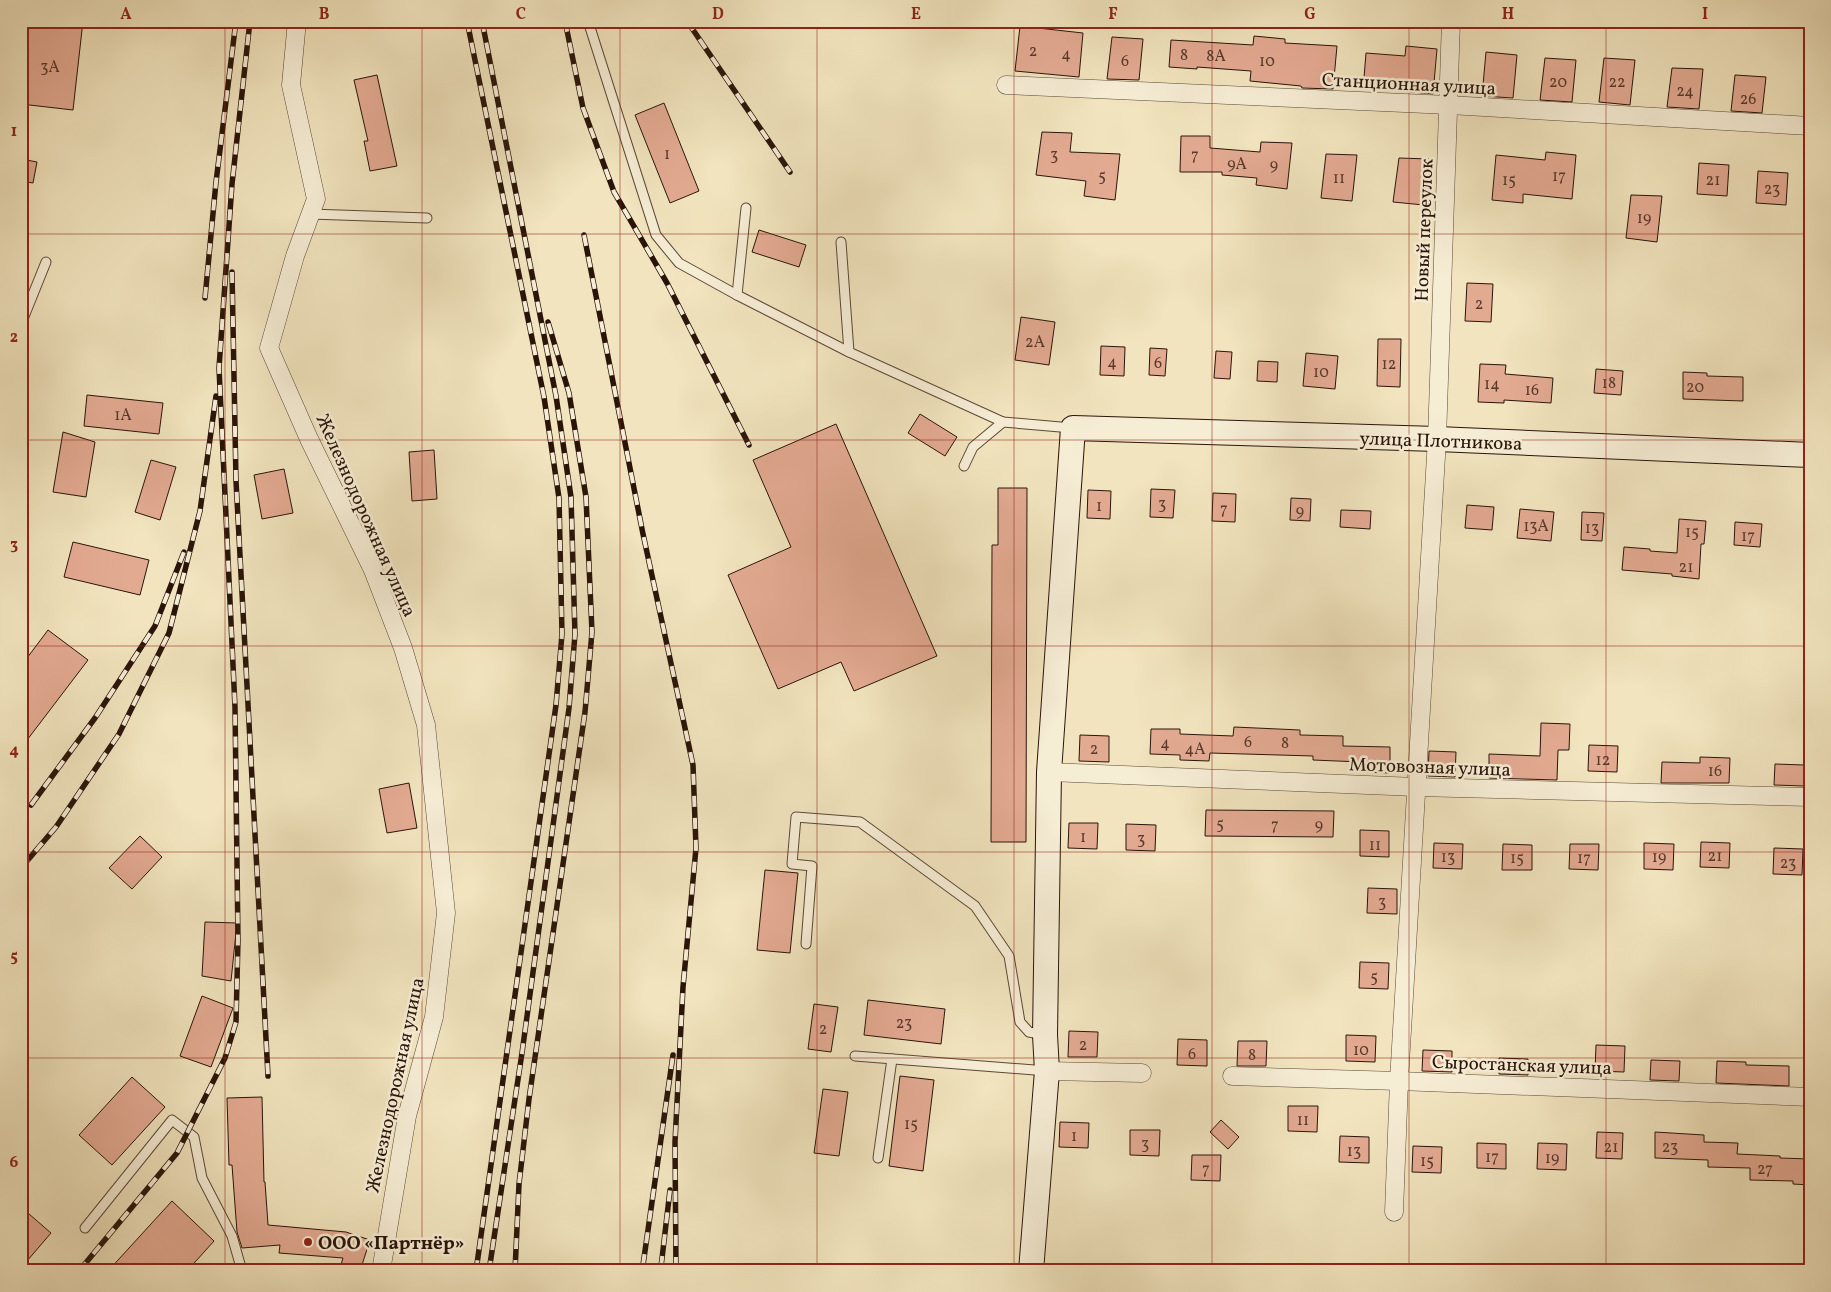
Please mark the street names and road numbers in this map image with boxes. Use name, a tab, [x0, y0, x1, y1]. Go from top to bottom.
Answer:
street label: Станционная улица	[1321, 67, 1497, 103]
street label: Новый переулок	[1410, 158, 1440, 302]
street label: Железнодорожная улица	[309, 410, 422, 621]
street label: улица Плотникова	[1359, 426, 1523, 458]
street label: Мотовозная улица	[1349, 752, 1511, 784]
street label: Железнодорожная улица	[360, 975, 432, 1196]
street label: Сыростанская улица	[1431, 1050, 1612, 1082]

